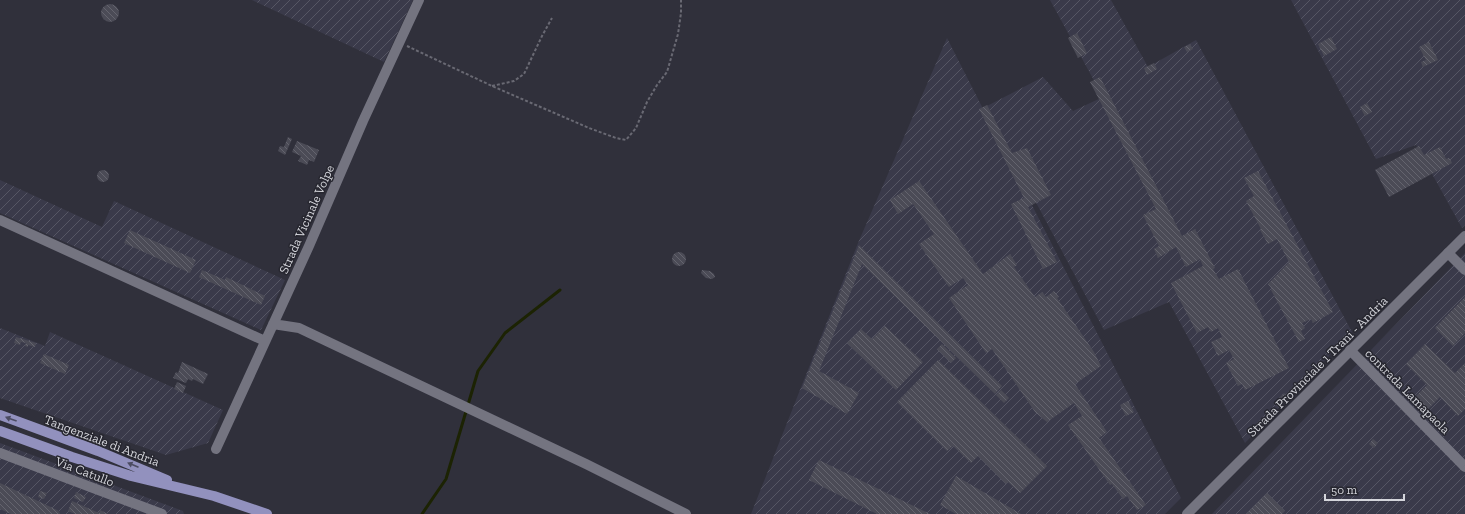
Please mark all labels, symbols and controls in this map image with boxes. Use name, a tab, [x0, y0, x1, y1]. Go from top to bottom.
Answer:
street label: Strada Vicinale Volpe	[276, 162, 337, 276]
street label: Strada Provinciale 1 Trani - Andria	[1244, 293, 1391, 440]
street label: contrada Lamapaola	[1362, 346, 1454, 437]
street label: Tangenziale di Andria	[42, 412, 162, 470]
one-way arrow	[5, 416, 17, 422]
street label: Via Catullo	[53, 453, 116, 490]
one-way arrow	[126, 462, 138, 468]
scale bar	[1325, 476, 1404, 502]
text: 50 m	[1331, 483, 1358, 497]

